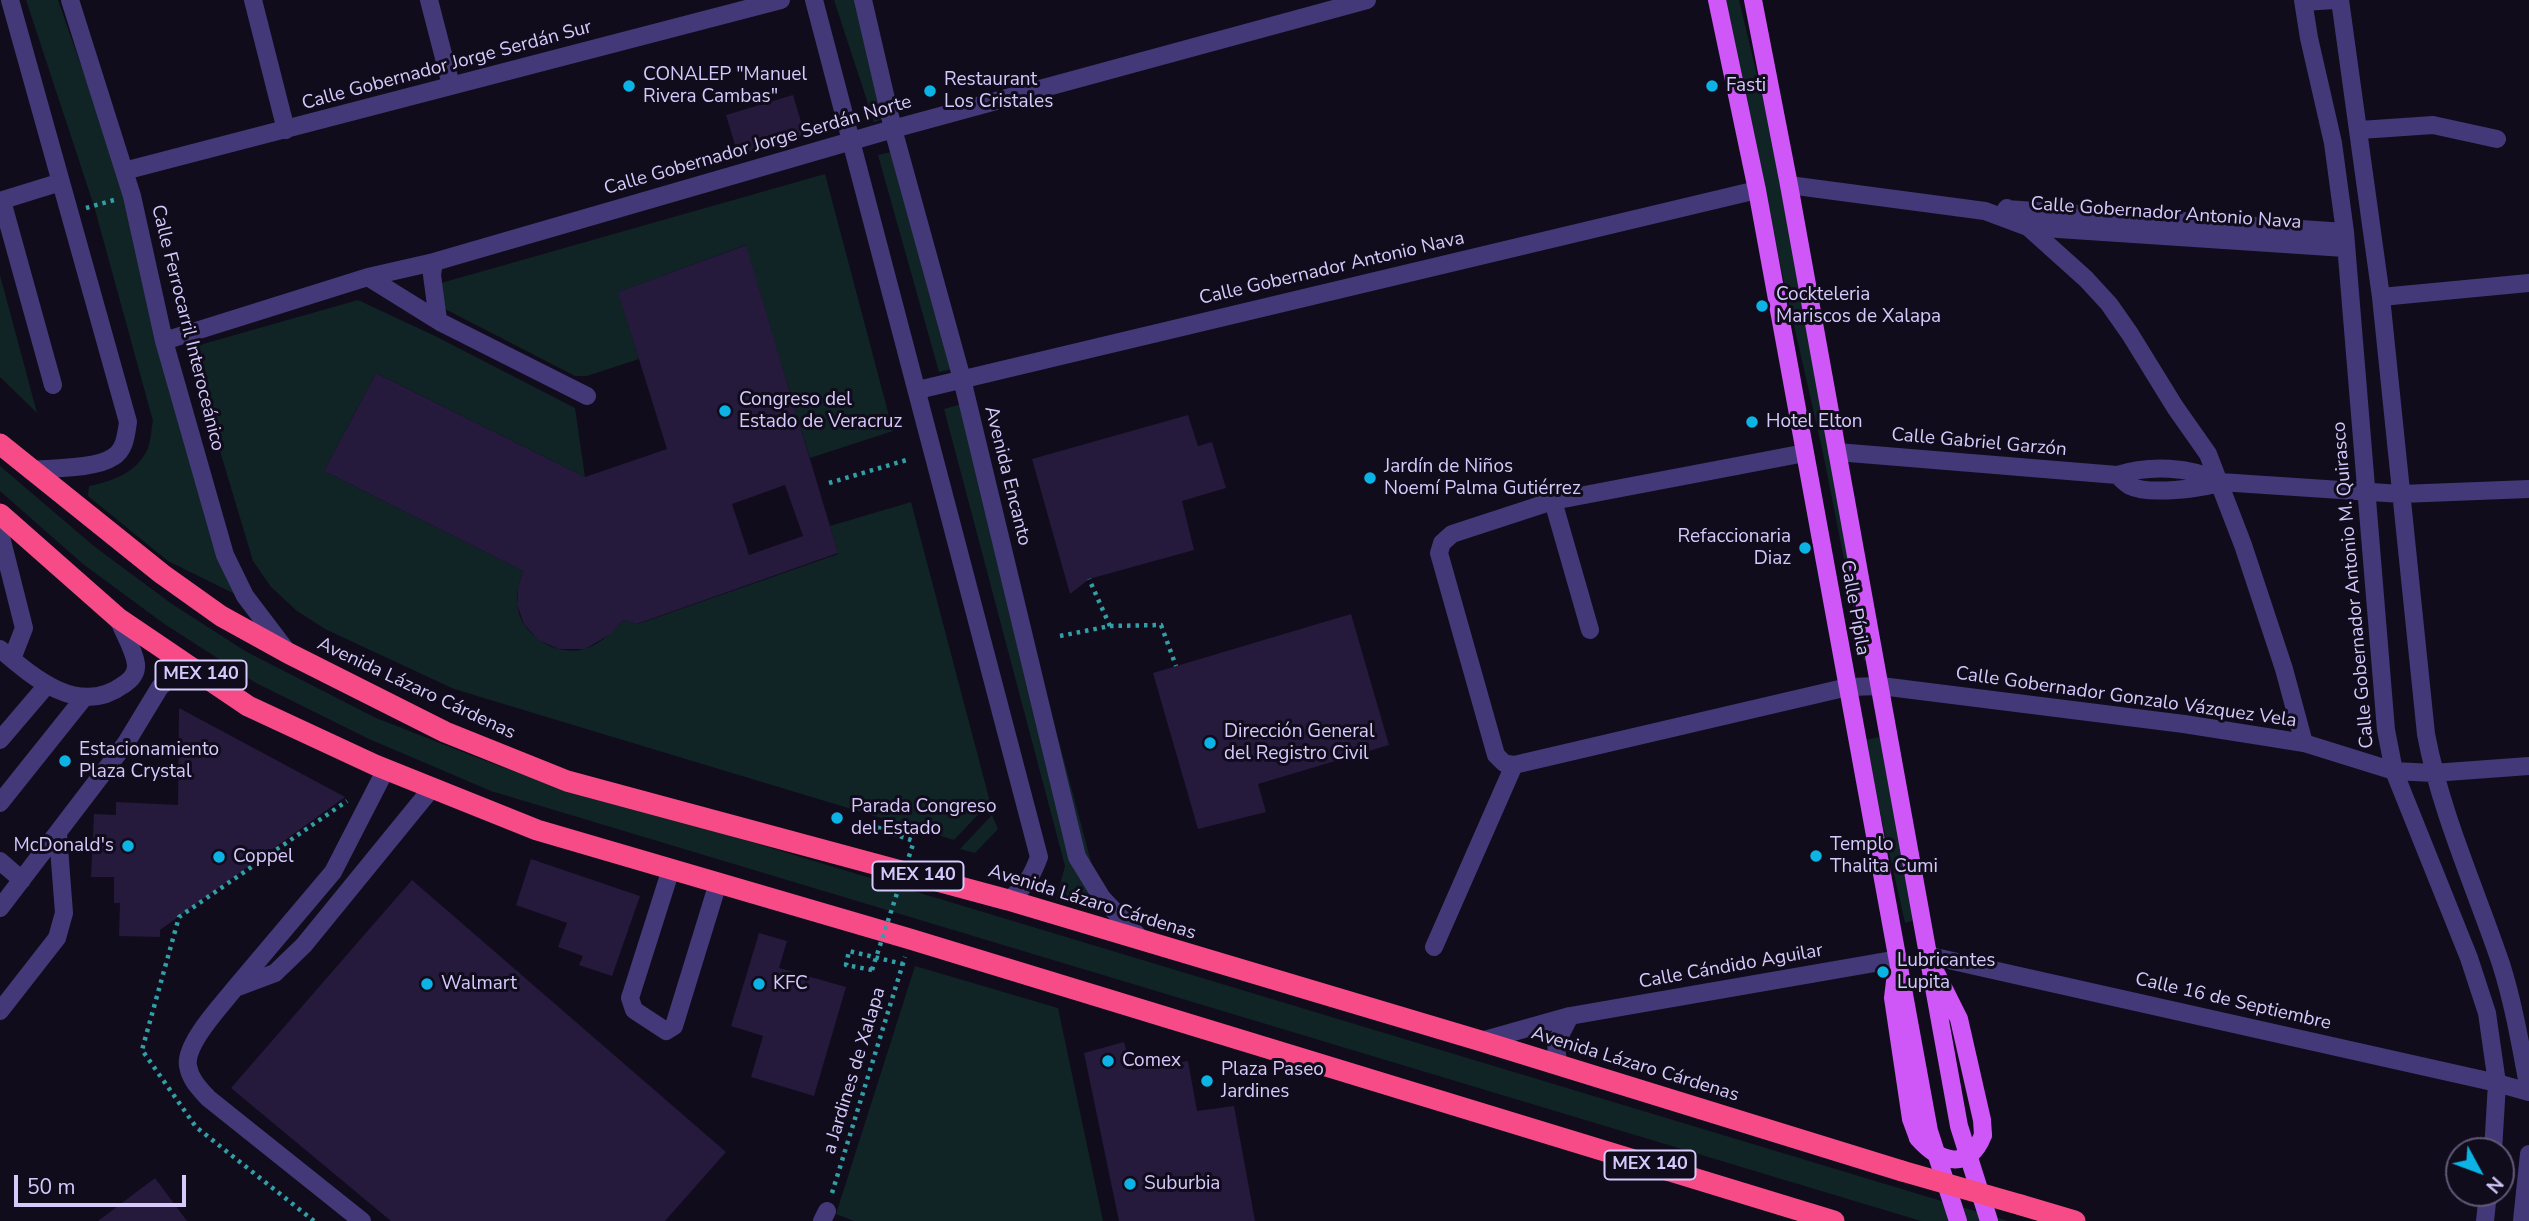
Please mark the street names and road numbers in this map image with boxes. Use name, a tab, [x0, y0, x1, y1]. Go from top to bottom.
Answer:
street label: Calle Gobernador Jorge Serdán Sur	[300, 16, 594, 116]
street label: Calle Gobernador Jorge Serdán Norte	[602, 91, 914, 201]
street label: Calle Gobernador Antonio Nava	[2030, 193, 2302, 235]
street label: Calle Ferrocarril Interoceánico	[145, 203, 229, 453]
street label: Calle Gobernador Antonio Nava	[1197, 227, 1467, 311]
street label: Avenida Encanto	[979, 404, 1035, 548]
street label: Calle Gobernador Antonio M. Quirasco	[2328, 421, 2380, 749]
street label: Calle Gabriel Garzón	[1890, 424, 2068, 462]
street label: Calle Pípila	[1834, 559, 1874, 657]
street label: Avenida Lázaro Cárdenas	[313, 633, 519, 745]
road number: MEX 140	[156, 660, 246, 690]
street label: Calle Gobernador Gonzalo Vázquez Vela	[1954, 663, 2298, 733]
street label: Avenida Lázaro Cárdenas	[985, 861, 1199, 945]
road number: MEX 140	[872, 862, 964, 890]
street label: Calle Cándido Aguilar	[1637, 940, 1825, 994]
street label: Calle 16 de Septiembre	[2133, 968, 2333, 1036]
street label: a Jardines de Xalapa	[819, 985, 891, 1157]
street label: Avenida Lázaro Cárdenas	[1528, 1023, 1742, 1107]
road number: MEX 140	[1604, 1150, 1696, 1180]

